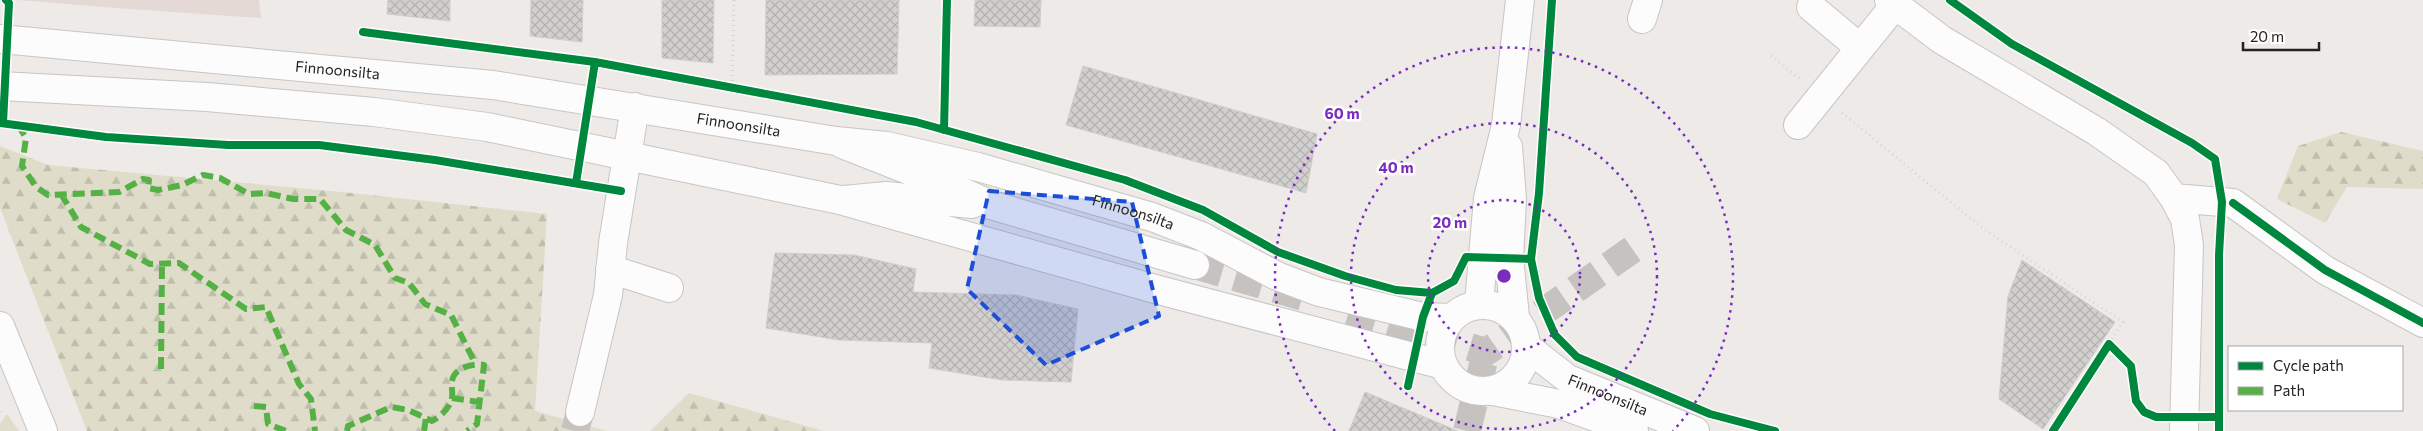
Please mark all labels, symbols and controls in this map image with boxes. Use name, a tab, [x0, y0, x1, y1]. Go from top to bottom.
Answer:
scale bar	[2243, 20, 2319, 52]
text: 20 m	[2250, 27, 2284, 45]
street label: Finnoonsilta	[295, 57, 381, 82]
text: 60 m	[1324, 104, 1360, 122]
street label: Finnoonsilta	[695, 108, 782, 140]
text: 40 m	[1378, 158, 1414, 176]
street label: Finnoonsilta	[1090, 190, 1177, 233]
text: 20 m	[1433, 213, 1467, 231]
centre of rings	[1495, 267, 1513, 285]
legend	[2228, 346, 2403, 411]
text: Cycle path	[2273, 356, 2344, 374]
street label: Finnoonsilta	[1566, 370, 1651, 419]
text: Path	[2273, 381, 2305, 399]

